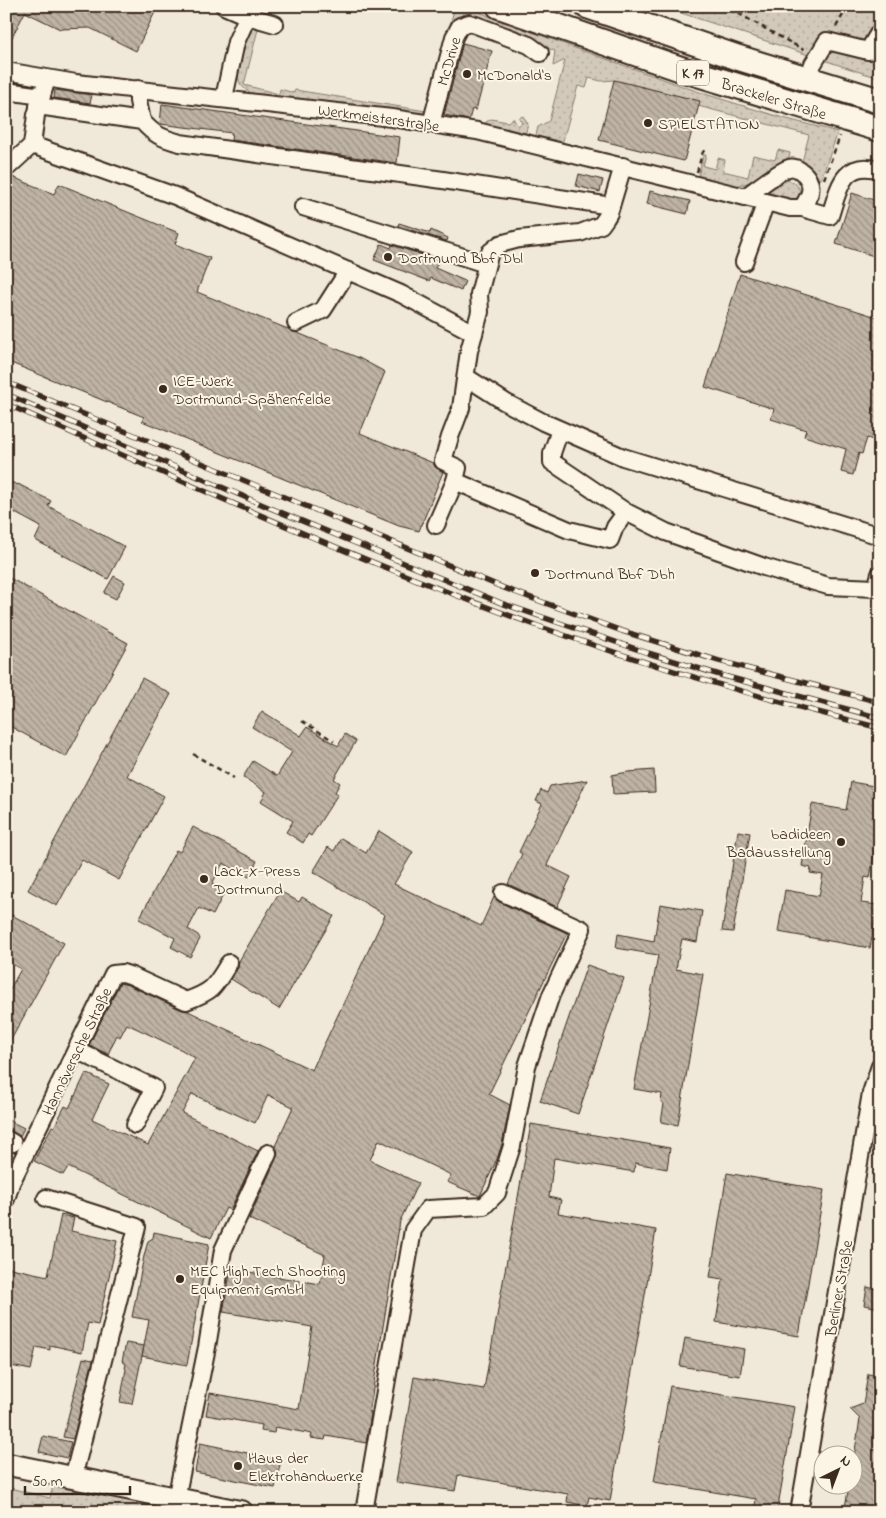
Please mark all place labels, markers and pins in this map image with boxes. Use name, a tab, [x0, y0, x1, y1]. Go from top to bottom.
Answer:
place label: McDonald's	[477, 64, 552, 88]
marker: McDonald's	[461, 68, 473, 80]
place label: SPIELSTATION	[658, 113, 760, 137]
marker: SPIELSTATION	[642, 117, 654, 129]
place label: Dortmund Bbf Dbl	[397, 247, 523, 271]
marker: Dortmund Bbf Dbl	[382, 251, 394, 263]
place label: ICE-Werk Dortmund-Spähenfelde	[172, 370, 332, 412]
marker: ICE-Werk Dortmund-Spähenfelde	[157, 383, 169, 395]
place label: Dortmund Bbf Dbh	[544, 563, 675, 587]
marker: Dortmund Bbf Dbh	[529, 567, 541, 579]
place label: badideen Badausstellung	[725, 823, 831, 865]
marker: badideen Badausstellung	[835, 836, 847, 848]
place label: Lack-X-Press Dortmund	[213, 860, 301, 902]
marker: Lack-X-Press Dortmund	[198, 873, 210, 885]
place label: MEC High Tech Shooting Equipment GmbH	[190, 1260, 345, 1302]
marker: MEC High Tech Shooting Equipment GmbH	[174, 1273, 186, 1285]
place label: Haus der Elektrohandwerke	[248, 1447, 363, 1489]
marker: Haus der Elektrohandwerke	[232, 1460, 244, 1472]

